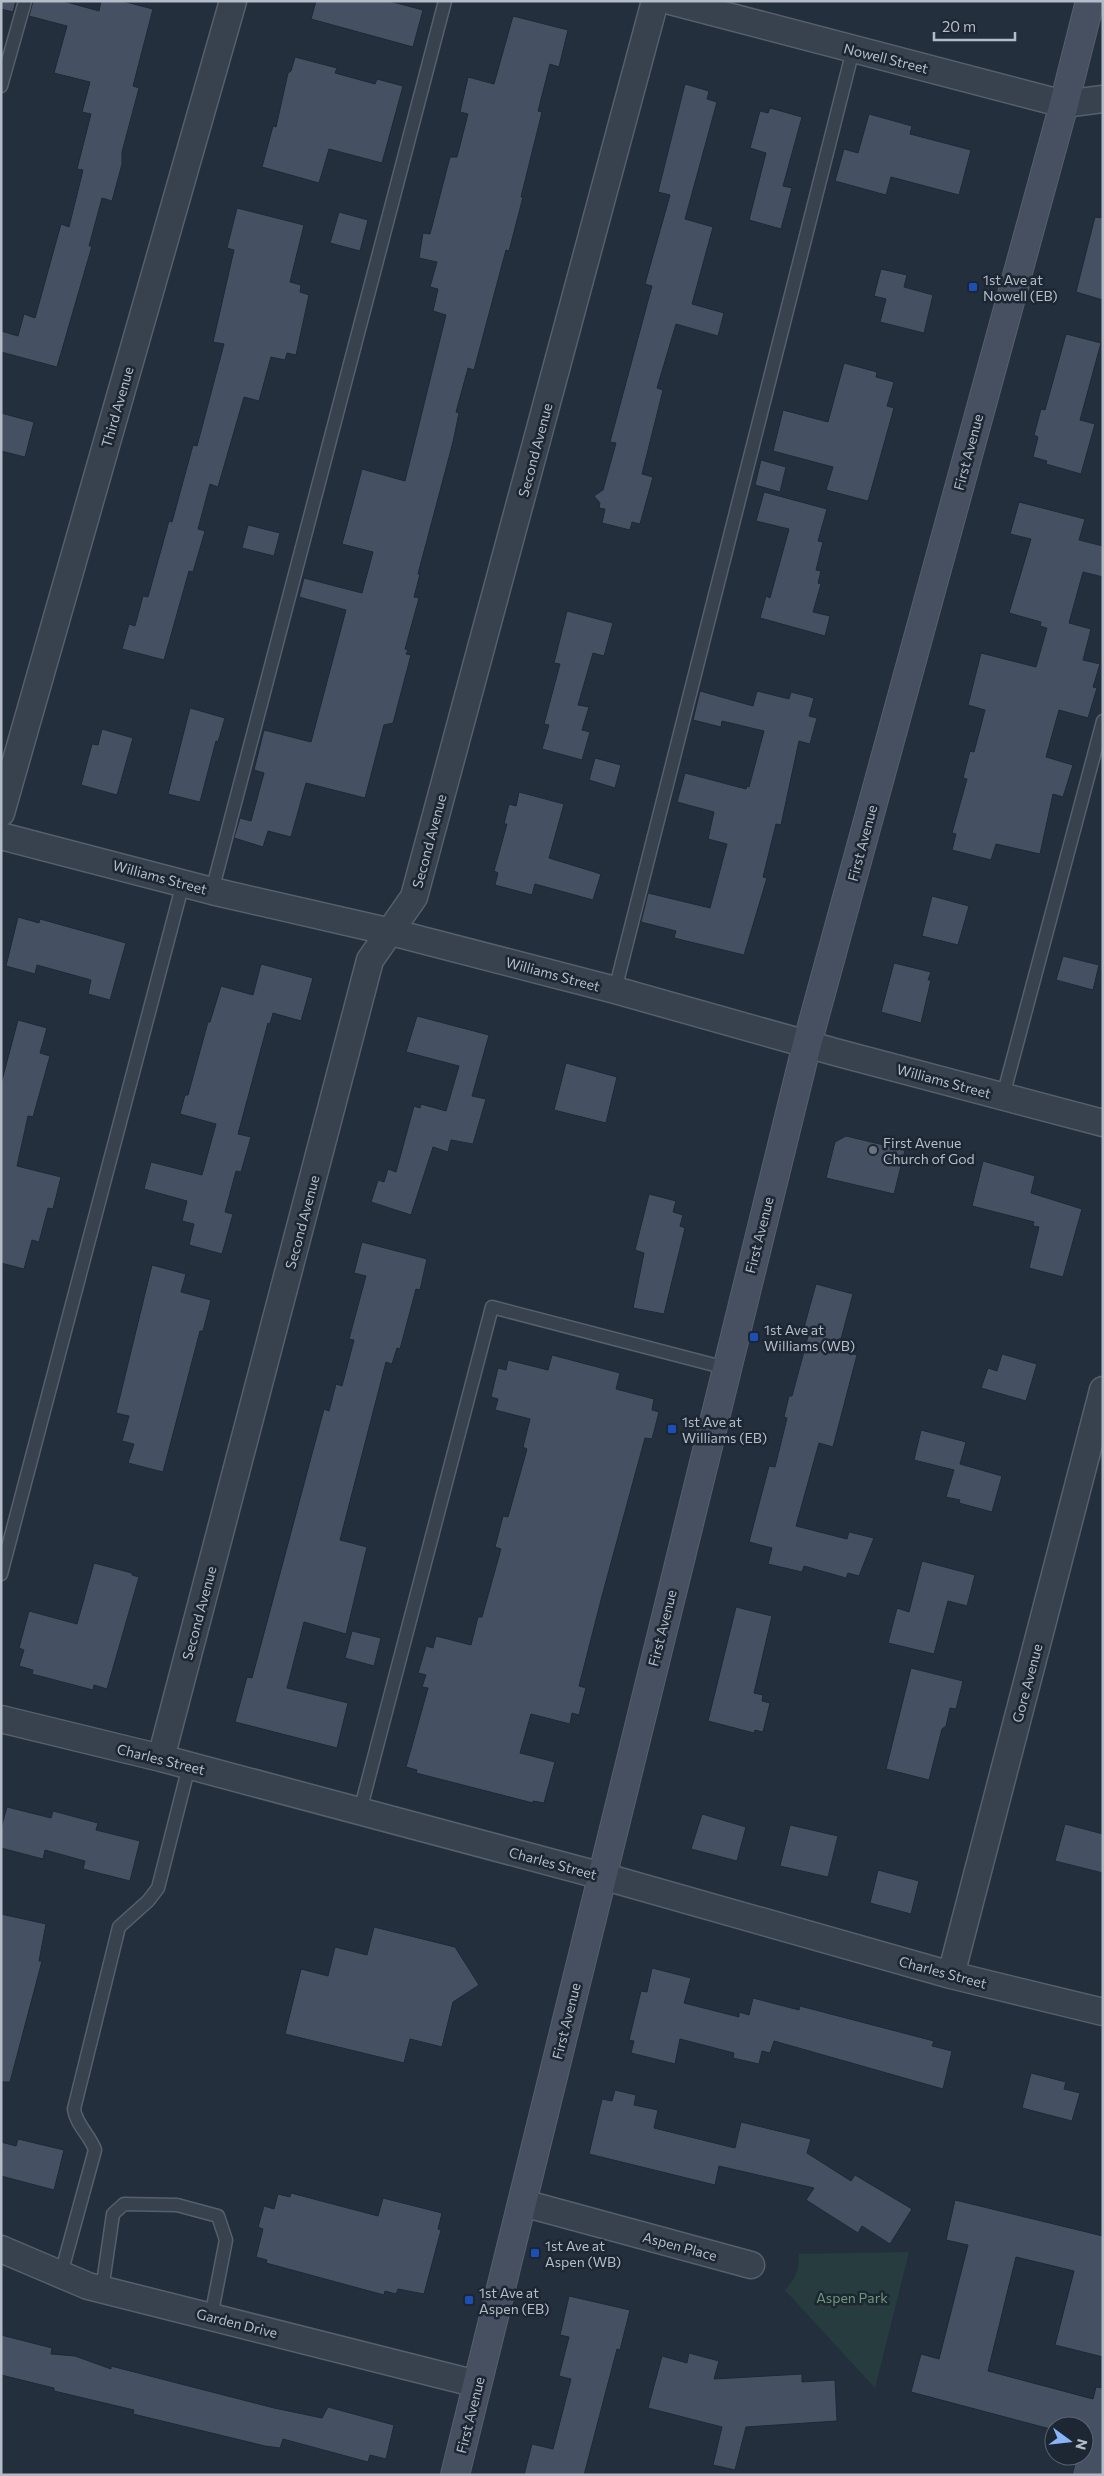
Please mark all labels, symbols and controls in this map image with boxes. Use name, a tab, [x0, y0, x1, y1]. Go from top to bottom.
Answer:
scale bar	[934, 10, 1015, 42]
text: 20 m	[942, 17, 976, 35]
street label: Nowell Street	[842, 39, 930, 77]
place label: 1st Ave at Nowell (EB)	[983, 271, 1058, 304]
marker: 1st Ave at Nowell (EB)	[967, 281, 979, 293]
street label: Third Avenue	[97, 365, 137, 449]
street label: Second Avenue	[514, 401, 556, 499]
street label: First Avenue	[950, 412, 986, 492]
street label: Second Avenue	[408, 792, 450, 890]
street label: First Avenue	[844, 803, 880, 883]
street label: Williams Street	[111, 856, 209, 898]
street label: Williams Street	[504, 953, 602, 995]
street label: Williams Street	[895, 1060, 993, 1102]
place label: First Avenue Church of God	[883, 1134, 975, 1167]
marker: First Avenue Church of God	[867, 1144, 879, 1156]
street label: Second Avenue	[281, 1173, 323, 1271]
street label: First Avenue	[741, 1195, 777, 1275]
place label: 1st Ave at Williams (WB)	[764, 1321, 855, 1354]
marker: 1st Ave at Williams (WB)	[748, 1331, 760, 1343]
place label: 1st Ave at Williams (EB)	[682, 1413, 767, 1446]
marker: 1st Ave at Williams (EB)	[666, 1423, 678, 1435]
street label: Second Avenue	[178, 1564, 220, 1662]
street label: First Avenue	[644, 1588, 680, 1668]
street label: Gore Avenue	[1008, 1642, 1046, 1724]
street label: Charles Street	[115, 1740, 207, 1778]
street label: Charles Street	[507, 1843, 599, 1883]
street label: Charles Street	[897, 1952, 989, 1992]
street label: First Avenue	[548, 1981, 584, 2061]
street label: Aspen Place	[641, 2228, 719, 2264]
place label: 1st Ave at Aspen (WB)	[545, 2237, 621, 2270]
marker: 1st Ave at Aspen (WB)	[529, 2247, 541, 2259]
place label: 1st Ave at Aspen (EB)	[479, 2284, 549, 2317]
park label: Aspen Park	[816, 2289, 888, 2306]
marker: 1st Ave at Aspen (EB)	[463, 2294, 475, 2306]
street label: Garden Drive	[195, 2305, 279, 2341]
street label: First Avenue	[452, 2375, 488, 2455]
north arrow	[1044, 2416, 1094, 2466]
text: N	[1072, 2437, 1092, 2452]

